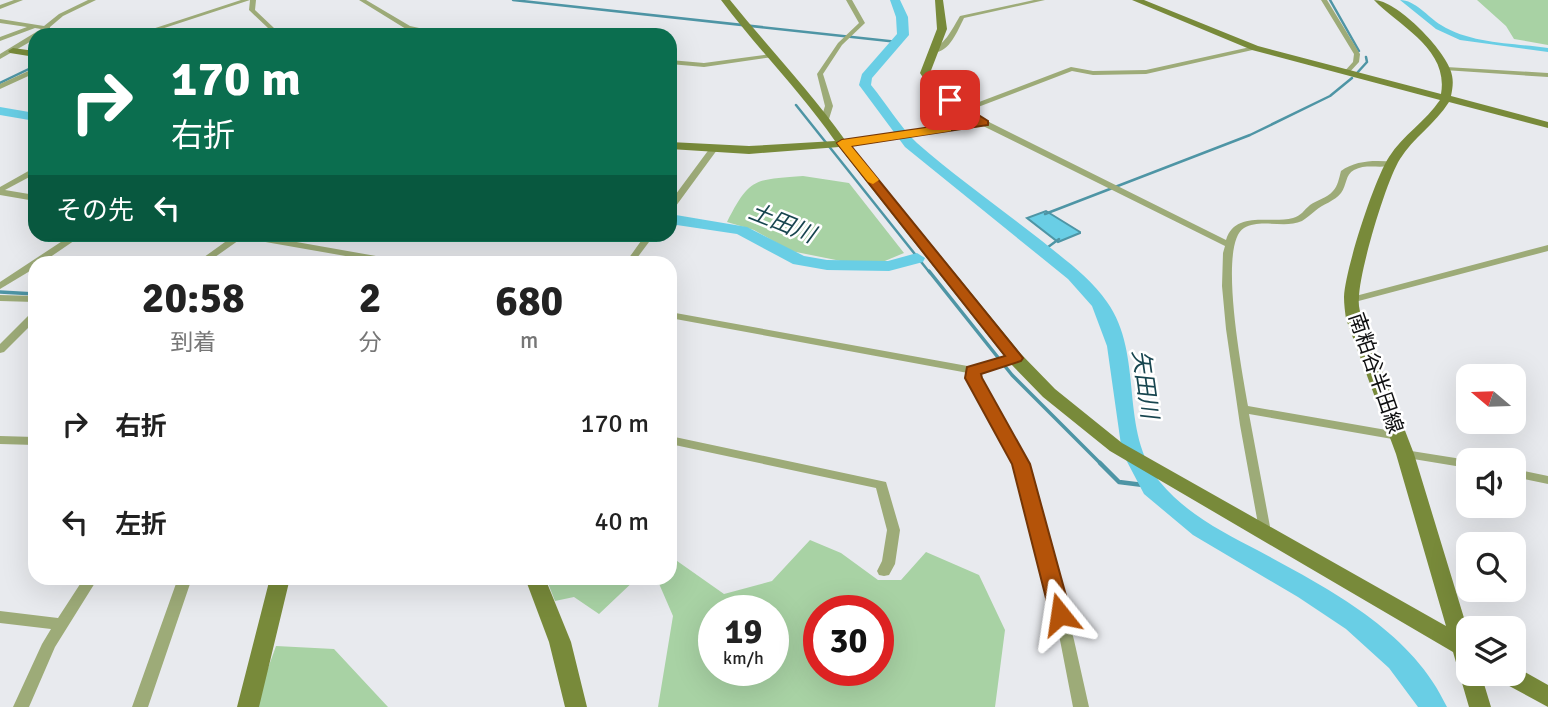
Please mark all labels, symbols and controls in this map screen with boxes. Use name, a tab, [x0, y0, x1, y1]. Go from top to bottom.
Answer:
text: 170 m	[171, 49, 301, 109]
icon: right	[56, 56, 147, 147]
pin	[920, 70, 980, 130]
icon: arrive	[931, 81, 969, 119]
text: 右折	[171, 116, 235, 155]
icon: left	[148, 189, 186, 227]
text: その先	[56, 195, 134, 227]
water label: 土田川	[745, 197, 822, 250]
text: 20:58	[142, 273, 245, 324]
text: 2	[359, 273, 381, 324]
text: 680	[495, 276, 563, 327]
street label: 南粕谷半田線	[1343, 309, 1409, 437]
text: m	[520, 326, 538, 355]
text: 到着	[170, 328, 216, 357]
text: 分	[359, 328, 382, 357]
water label: 矢田川	[1126, 348, 1165, 423]
north arrow	[1456, 364, 1526, 434]
map controls	[1456, 364, 1526, 686]
icon: right	[56, 405, 94, 443]
text: 170 m	[580, 408, 649, 440]
text: 右折	[115, 411, 167, 443]
button: sound	[1456, 448, 1526, 518]
icon: left	[56, 503, 94, 541]
text: 40 m	[594, 506, 649, 538]
text: 左折	[115, 509, 167, 541]
button: search	[1456, 532, 1526, 602]
position arrow	[1023, 577, 1097, 651]
speed limit sign: 30	[803, 595, 894, 686]
text: 19	[725, 610, 762, 653]
button: layers	[1456, 616, 1526, 686]
text: km/h	[723, 647, 764, 669]

